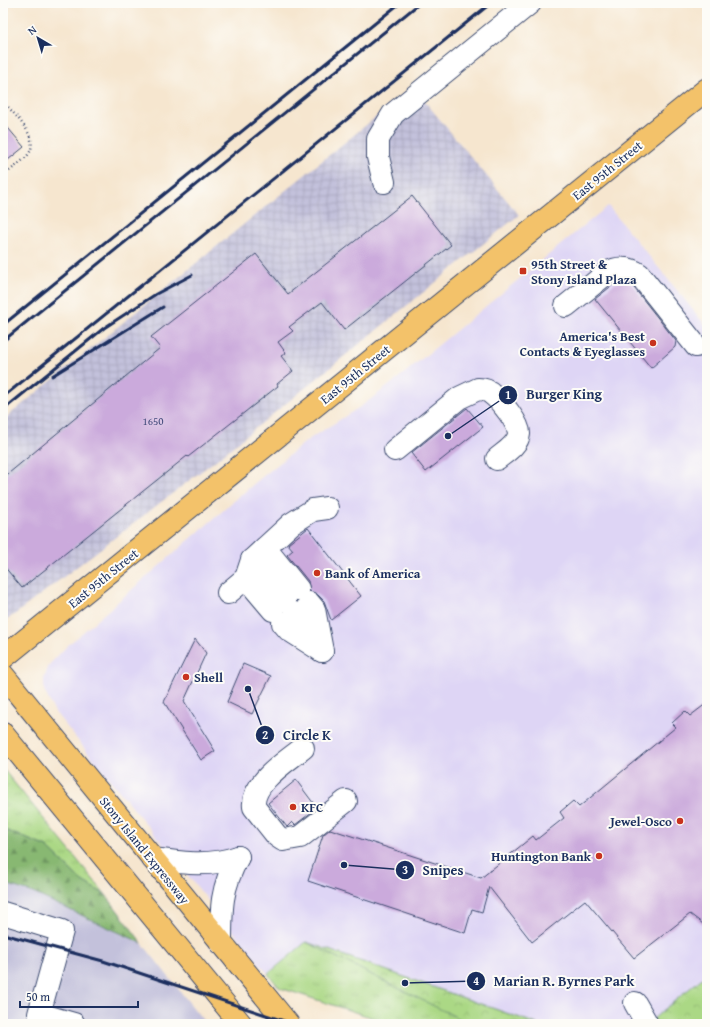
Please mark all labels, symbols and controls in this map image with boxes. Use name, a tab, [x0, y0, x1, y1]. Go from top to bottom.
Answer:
north arrow	[18, 18, 58, 58]
text: N	[24, 21, 40, 39]
street label: East 95th Street	[568, 136, 647, 205]
place label: 95th Street & Stony Island Plaza	[531, 255, 637, 289]
marker: 95th Street & Stony Island Plaza	[518, 266, 528, 276]
place label: America's Best Contacts & Eyeglasses	[520, 327, 645, 361]
marker: America's Best Contacts & Eyeglasses	[648, 338, 658, 348]
street label: East 95th Street	[316, 340, 395, 409]
callout: Burger King	[498, 382, 609, 408]
text: Burger King	[526, 384, 602, 404]
text: 1	[505, 386, 511, 403]
house number: 1650	[142, 413, 164, 429]
street label: East 95th Street	[64, 544, 143, 613]
place label: Bank of America	[325, 564, 421, 583]
marker: Bank of America	[312, 568, 322, 578]
place label: Shell	[194, 668, 223, 687]
marker: Shell	[181, 672, 191, 682]
callout: Circle K	[255, 722, 339, 748]
text: Circle K	[283, 725, 331, 745]
text: 2	[262, 726, 268, 743]
street label: Stony Island Expressway	[95, 792, 194, 909]
place label: KFC	[301, 798, 323, 817]
marker: KFC	[288, 802, 298, 812]
place label: Jewel-Osco	[608, 812, 672, 831]
marker: Jewel-Osco	[675, 816, 685, 826]
place label: Huntington Bank	[491, 847, 592, 866]
marker: Huntington Bank	[594, 851, 604, 861]
callout: Snipes	[395, 857, 472, 883]
text: Snipes	[423, 860, 463, 880]
text: 3	[402, 861, 408, 878]
callout: Marian R. Byrnes Park	[466, 968, 642, 994]
text: Marian R. Byrnes Park	[494, 971, 635, 991]
text: 4	[473, 972, 479, 989]
scale bar	[20, 983, 138, 1009]
text: 50 m	[26, 988, 50, 1005]

